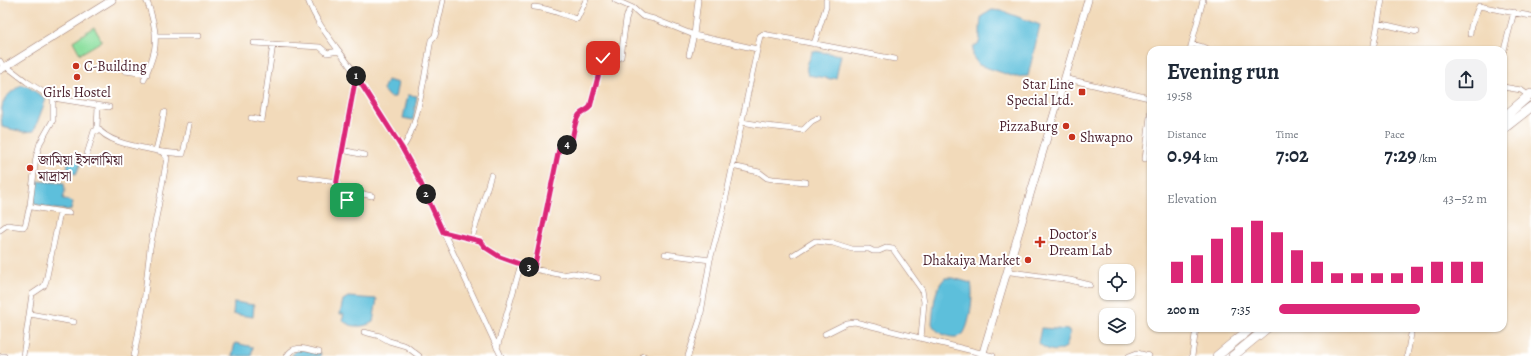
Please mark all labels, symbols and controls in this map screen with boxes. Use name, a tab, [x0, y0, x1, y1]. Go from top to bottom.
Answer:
pin	[586, 41, 620, 75]
icon: check	[592, 47, 614, 69]
place label: C-Building	[84, 57, 147, 76]
text: Evening run	[1167, 57, 1279, 87]
button: share	[1445, 59, 1487, 101]
marker: C-Building	[71, 61, 81, 71]
pin: 1	[346, 66, 366, 86]
text: 1	[354, 68, 358, 83]
marker: Girls Hostel	[72, 72, 82, 82]
place label: Star Line Special Ltd.	[1007, 75, 1074, 110]
place label: Girls Hostel	[43, 83, 111, 102]
marker: Star Line Special Ltd.	[1077, 87, 1087, 97]
text: 19:58	[1167, 87, 1192, 104]
place label: PizzaBurg	[999, 117, 1058, 136]
marker: PizzaBurg	[1061, 121, 1071, 131]
text: Distance	[1167, 127, 1206, 142]
text: Time	[1276, 127, 1299, 142]
text: Pace	[1384, 127, 1405, 142]
place label: Shwapno	[1080, 128, 1133, 147]
marker: Shwapno	[1067, 132, 1077, 142]
pin: 4	[557, 135, 577, 155]
text: 4	[564, 137, 570, 152]
text: 0.94	[1167, 142, 1201, 169]
text: 7:02	[1276, 142, 1309, 169]
text: 7:29	[1384, 142, 1417, 169]
place label: জামিয়া ইসলামিয়া মাদ্রাসা	[37, 151, 123, 186]
text: km	[1201, 151, 1218, 166]
text: /km	[1417, 151, 1437, 166]
marker: জামিয়া ইসলামিয়া মাদ্রাসা	[25, 163, 35, 173]
pin	[330, 183, 364, 217]
pin: 2	[416, 184, 436, 204]
text: 2	[423, 186, 429, 201]
icon: arrive	[336, 189, 358, 211]
text: Elevation	[1167, 190, 1217, 207]
text: 43–52 m	[1443, 190, 1487, 207]
place label: Doctor's Dream Lab	[1049, 225, 1112, 260]
marker: Doctor's Dream Lab	[1034, 236, 1046, 248]
place label: Dhakaiya Market	[923, 251, 1020, 270]
marker: Dhakaiya Market	[1023, 255, 1033, 265]
pin: 3	[519, 257, 539, 277]
text: 3	[527, 259, 531, 274]
map controls	[1099, 264, 1135, 344]
button: locate	[1099, 264, 1135, 300]
text: 200 m	[1167, 301, 1200, 318]
text: 7:35	[1231, 301, 1251, 318]
button: layers	[1099, 308, 1135, 344]

